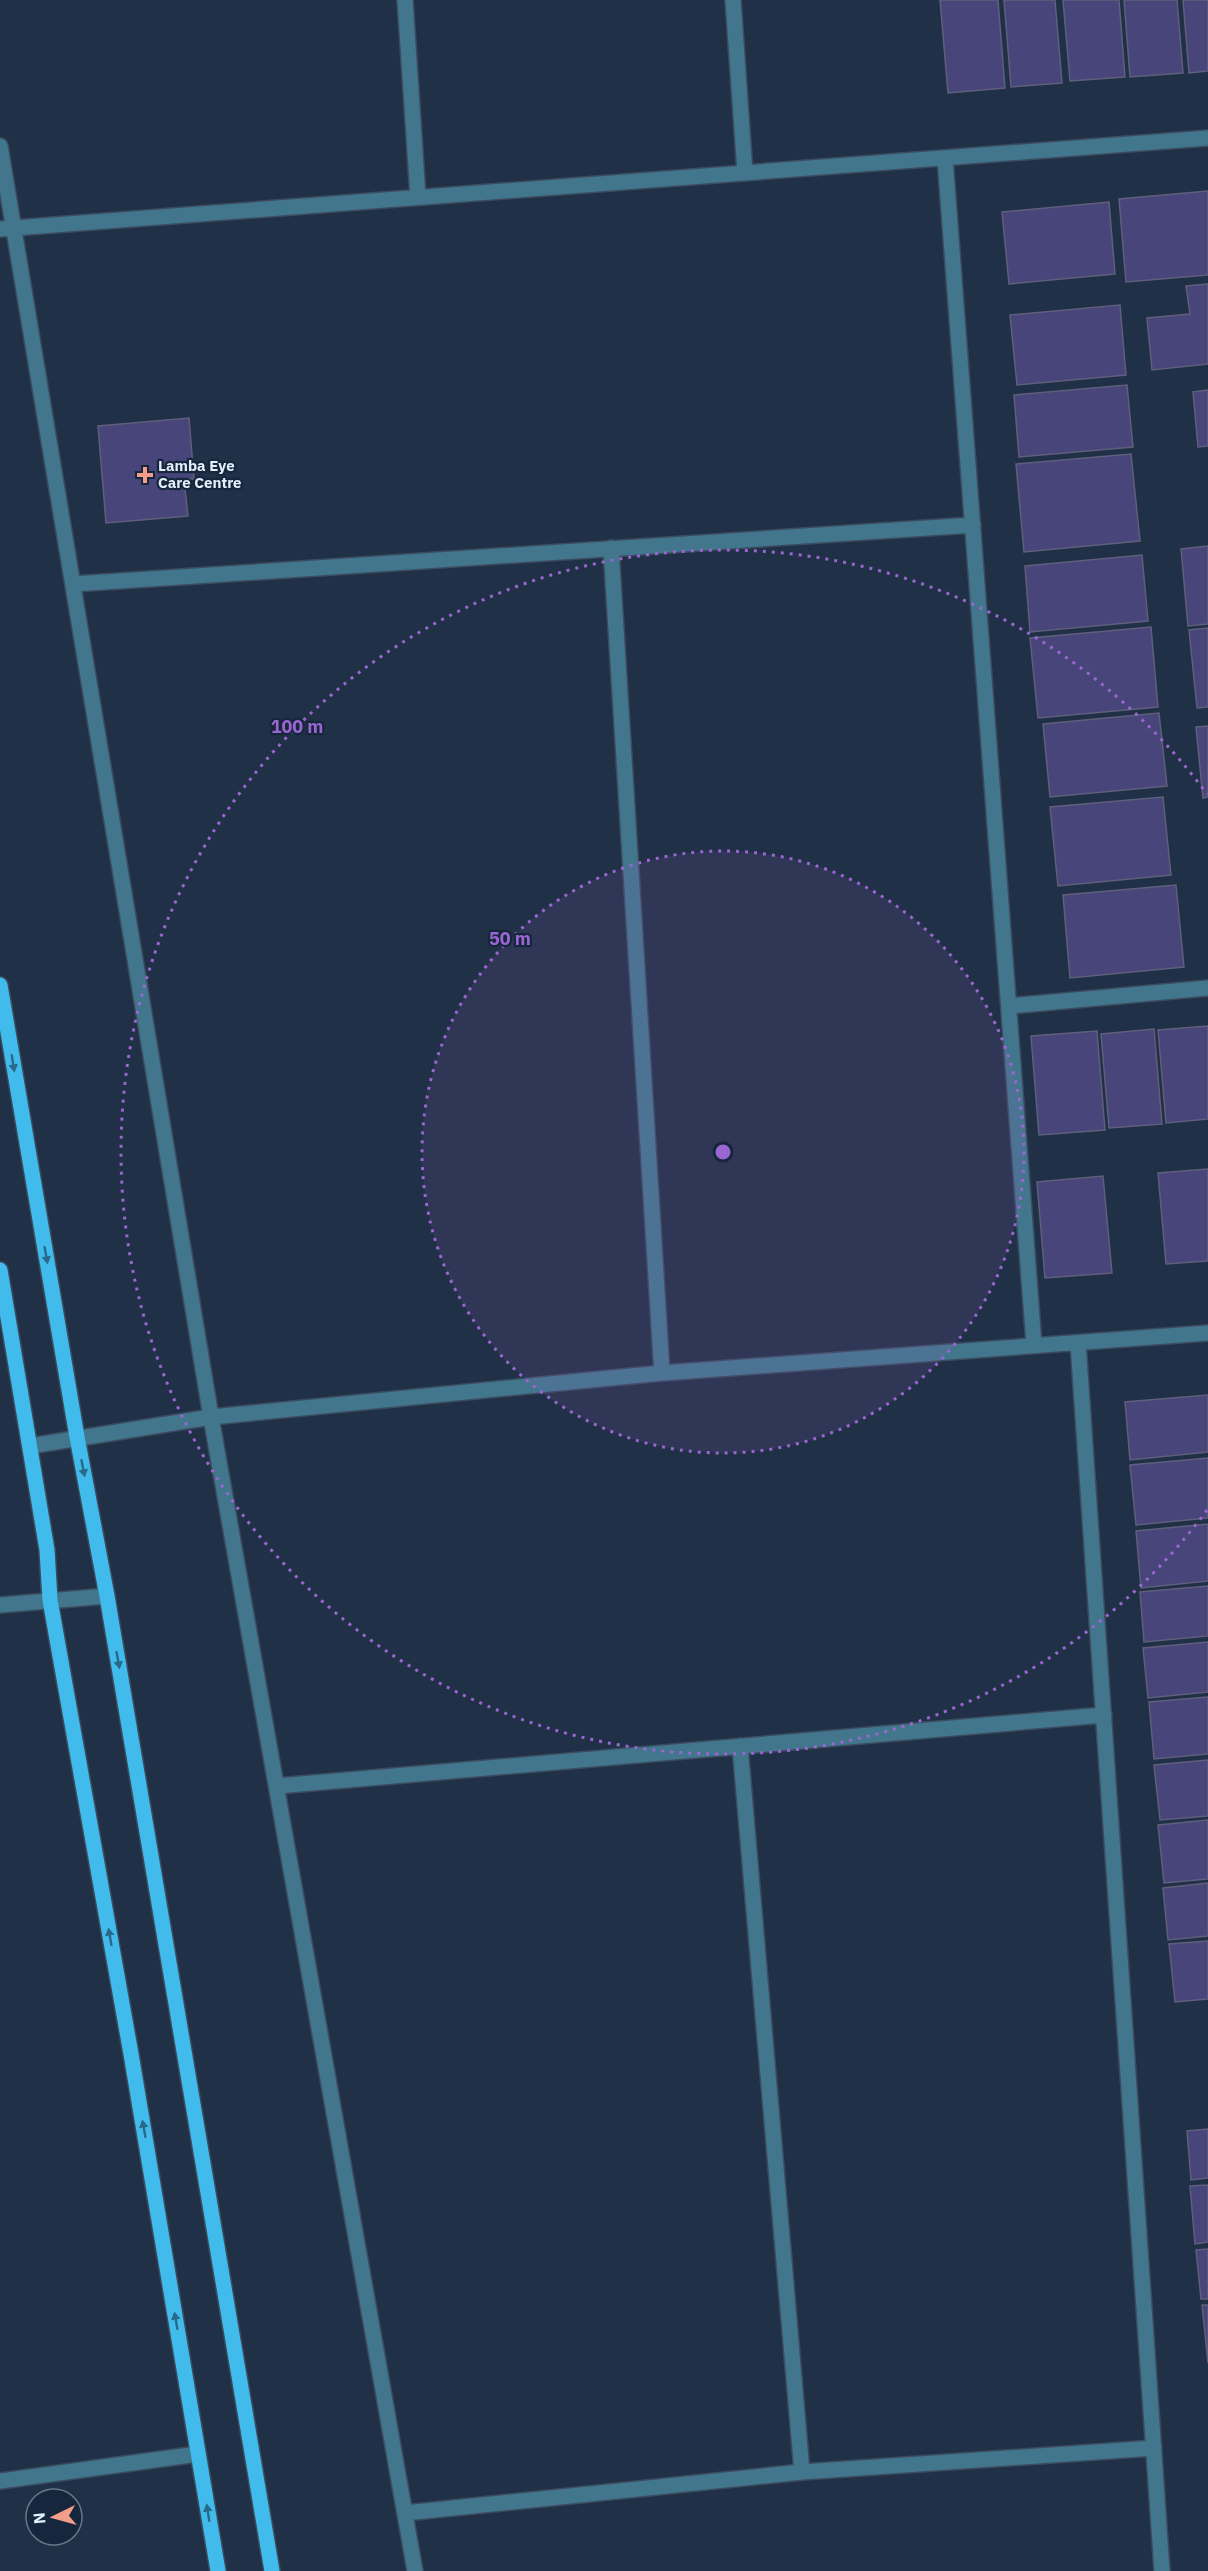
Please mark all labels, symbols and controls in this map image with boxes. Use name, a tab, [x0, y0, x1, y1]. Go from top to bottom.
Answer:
place label: Lamba Eye Care Centre	[158, 456, 242, 492]
marker: Lamba Eye Care Centre	[136, 466, 154, 484]
text: 100 m	[271, 715, 323, 738]
text: 50 m	[489, 927, 531, 950]
one-way arrow	[9, 1054, 18, 1073]
centre of rings	[713, 1142, 733, 1162]
one-way arrow	[42, 1246, 51, 1265]
one-way arrow	[79, 1459, 88, 1478]
one-way arrow	[114, 1650, 123, 1669]
one-way arrow	[105, 1927, 114, 1946]
one-way arrow	[139, 2119, 148, 2138]
one-way arrow	[171, 2311, 180, 2330]
north arrow	[24, 2487, 84, 2547]
one-way arrow	[203, 2504, 212, 2523]
text: N	[29, 2512, 50, 2525]

